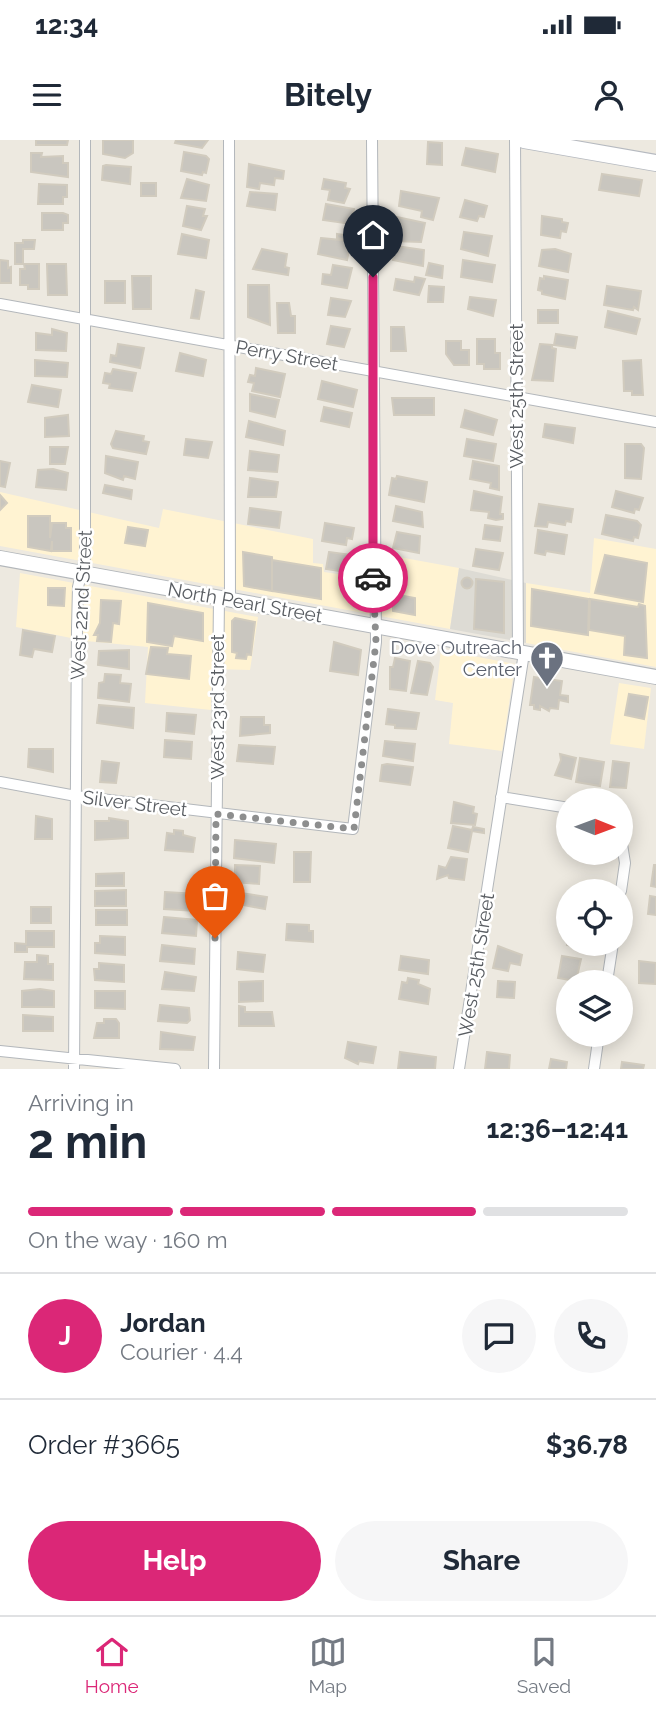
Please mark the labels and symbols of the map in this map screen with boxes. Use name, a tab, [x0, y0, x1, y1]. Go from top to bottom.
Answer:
pin	[343, 205, 403, 277]
street label: West 25th Street	[505, 323, 527, 469]
street label: Perry Street	[234, 335, 340, 375]
street label: West 22nd Street	[66, 529, 96, 681]
courier	[338, 543, 408, 613]
street label: North Pearl Street	[166, 578, 325, 627]
street label: West 23rd Street	[206, 633, 228, 780]
place label: Dove Outreach Center	[390, 636, 522, 680]
church icon: Dove Outreach Center	[528, 639, 566, 688]
street label: Silver Street	[81, 786, 189, 820]
north arrow	[556, 788, 634, 864]
pin	[185, 866, 245, 938]
street label: West 25th Street	[454, 891, 498, 1039]

